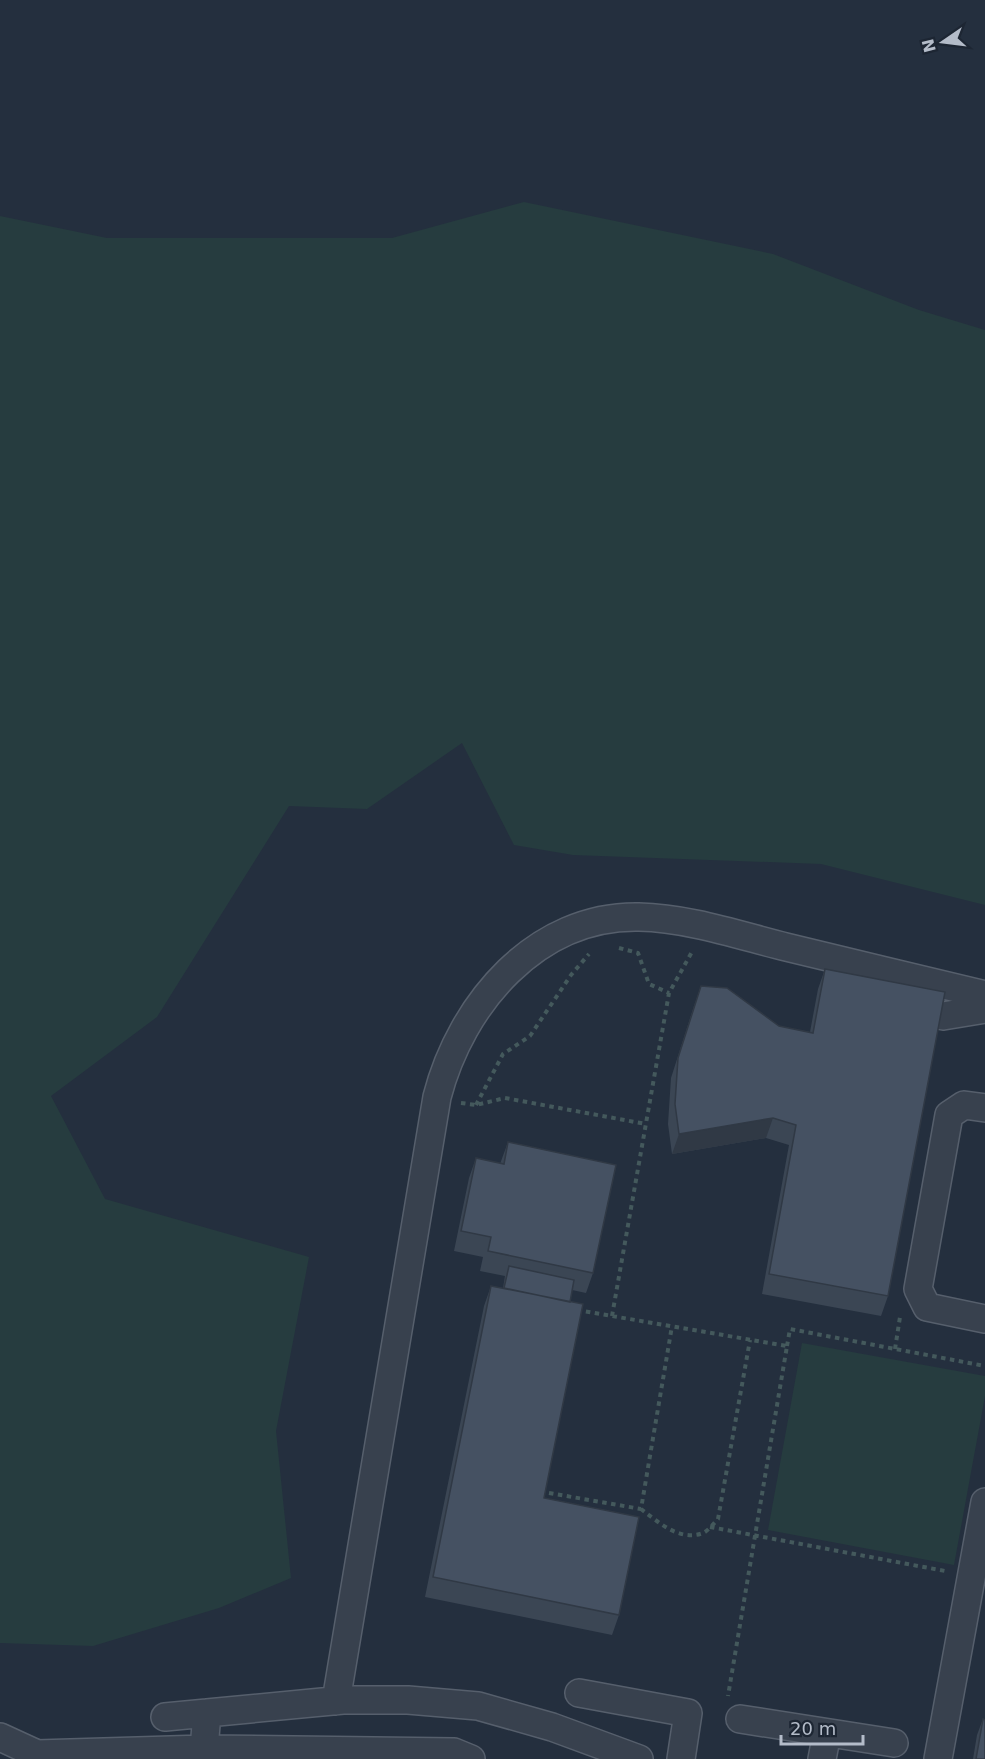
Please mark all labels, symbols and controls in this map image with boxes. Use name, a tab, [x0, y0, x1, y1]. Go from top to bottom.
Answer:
north arrow	[913, 12, 973, 72]
text: N	[918, 37, 940, 54]
scale bar	[781, 1708, 864, 1746]
text: 20 m	[790, 1718, 836, 1739]

